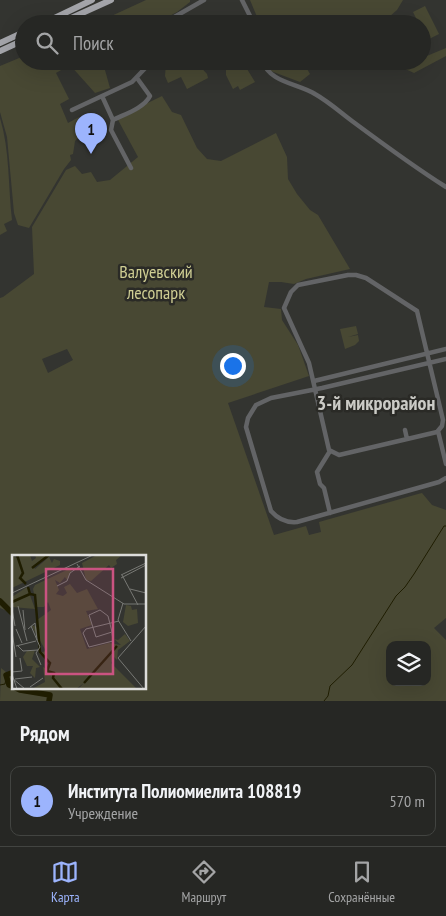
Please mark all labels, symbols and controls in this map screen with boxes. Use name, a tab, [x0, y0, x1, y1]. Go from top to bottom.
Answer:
search box	[15, 15, 431, 70]
icon: search	[33, 29, 61, 57]
text: Поиск	[73, 31, 114, 55]
pin: 1	[75, 113, 107, 154]
park label: Валуевский лесопарк	[119, 260, 193, 304]
your location	[220, 353, 246, 379]
district label: 3-й микрорайон	[317, 390, 435, 416]
inset map	[12, 555, 146, 688]
map controls	[386, 641, 431, 686]
button: layers	[386, 641, 431, 686]
text: Рядом	[20, 720, 70, 747]
text: Института Полиомиелита 108819	[68, 779, 301, 803]
text: 1	[33, 791, 41, 811]
text: 570 m	[390, 791, 425, 811]
text: Учреждение	[68, 803, 138, 823]
tab: Карта	[51, 858, 80, 906]
tab: Маршрут	[182, 858, 226, 906]
tab: Сохранённые	[328, 858, 395, 906]

